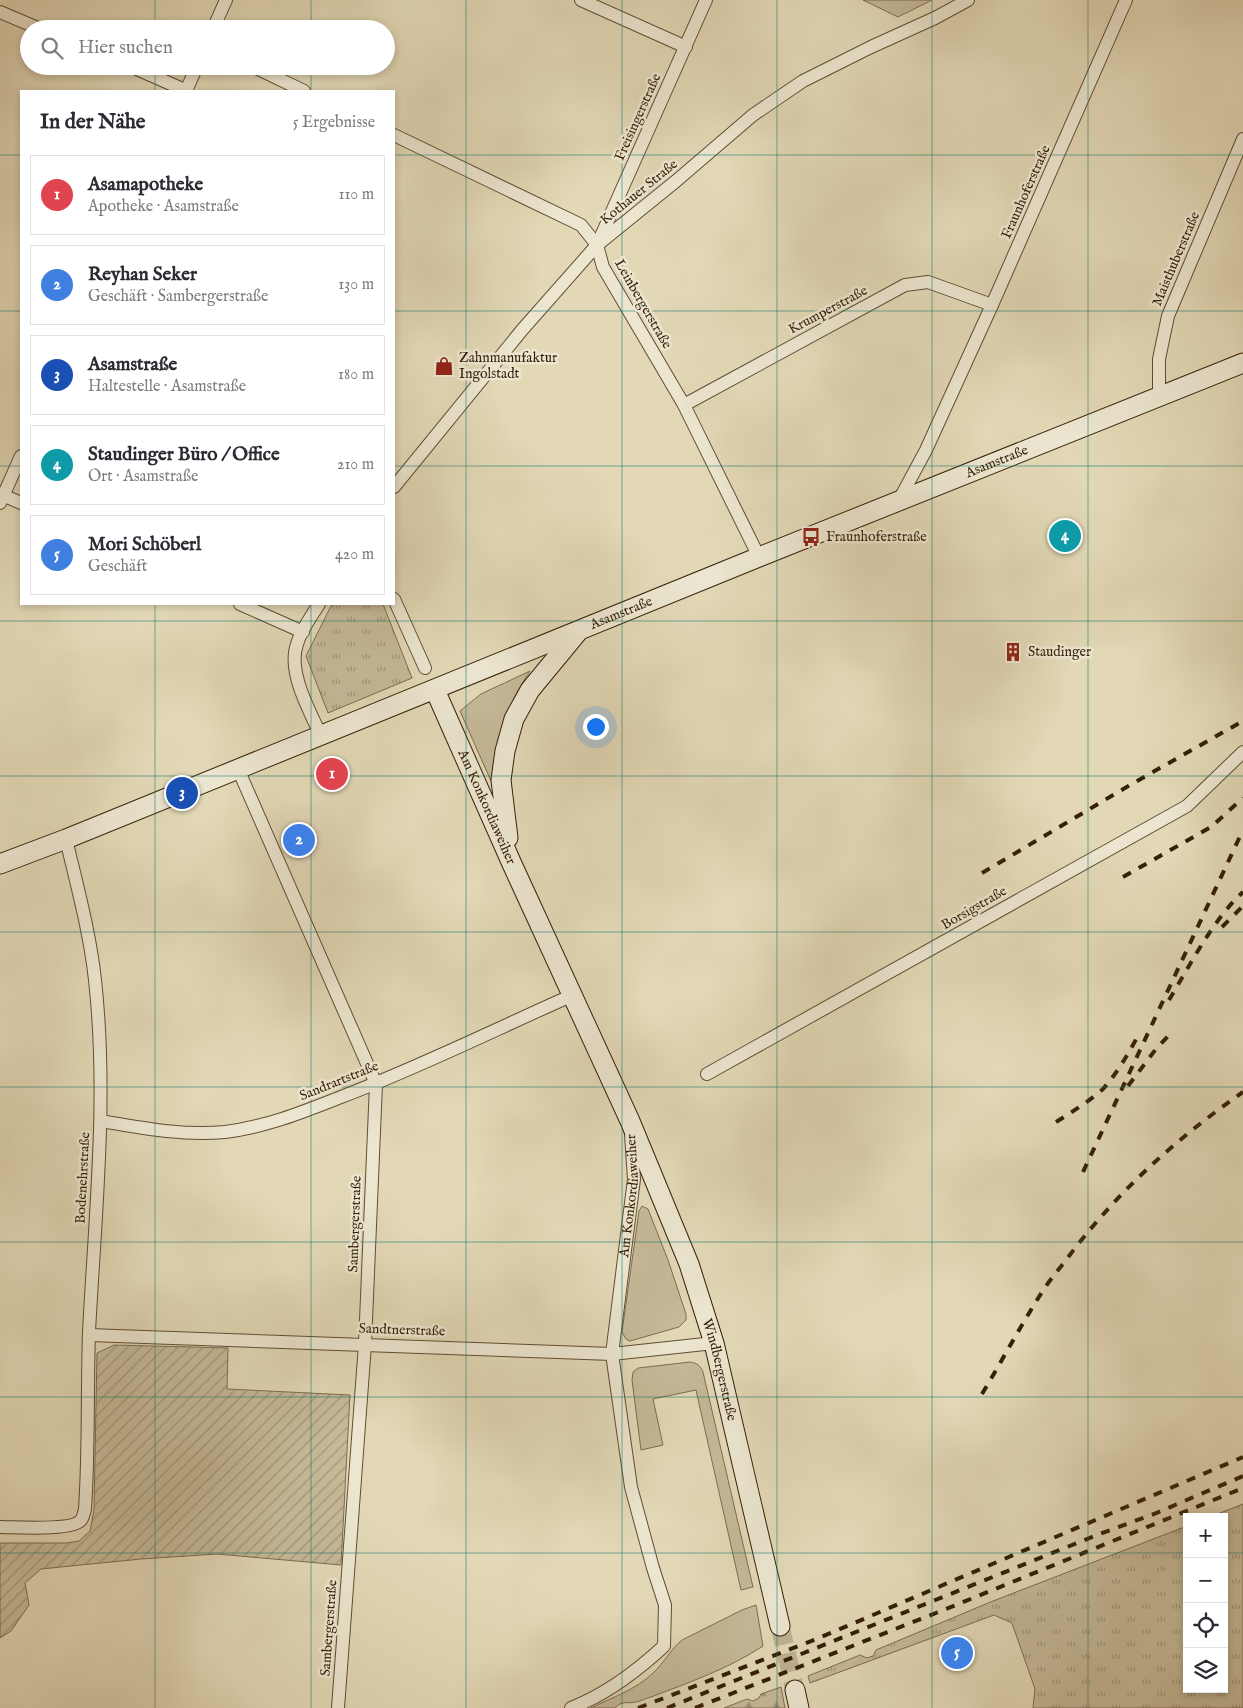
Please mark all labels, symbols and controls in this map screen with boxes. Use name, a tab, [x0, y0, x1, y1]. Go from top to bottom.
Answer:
search box	[20, 20, 395, 75]
icon: search	[38, 34, 66, 62]
text: Hier suchen	[78, 36, 173, 60]
street label: Freisingerstraße	[611, 70, 666, 164]
text: In der Nähe	[40, 109, 146, 136]
text: 5 Ergebnisse	[293, 113, 375, 133]
street label: Fraunhoferstraße	[997, 142, 1055, 242]
street label: Kothauer Straße	[597, 155, 682, 229]
text: Asamapotheke	[88, 173, 203, 197]
text: 1	[54, 185, 60, 205]
text: 110 m	[338, 185, 374, 205]
text: Apotheke · Asamstraße	[88, 197, 239, 217]
street label: Maisthuberstraße	[1148, 209, 1204, 309]
street label: Leinbergerstraße	[610, 256, 676, 352]
text: Reyhan Seker	[88, 263, 197, 287]
text: 2	[53, 275, 61, 295]
text: 130 m	[338, 275, 374, 295]
street label: Krumperstraße	[785, 281, 871, 338]
text: Geschäft · Sambergerstraße	[88, 287, 268, 307]
place label: Zahnmanufaktur Ingolstadt	[459, 349, 557, 383]
text: Asamstraße	[88, 353, 177, 377]
shop icon: Zahnmanufaktur Ingolstadt	[433, 355, 455, 377]
text: 3	[54, 365, 60, 385]
text: 180 m	[338, 365, 374, 385]
text: Haltestelle · Asamstraße	[88, 377, 246, 397]
street label: Asamstraße	[962, 441, 1031, 483]
text: Staudinger Büro / Office	[88, 443, 280, 467]
text: 4	[53, 455, 61, 475]
text: 210 m	[337, 455, 374, 475]
text: Ort · Asamstraße	[88, 467, 198, 487]
pin: 4	[1049, 517, 1081, 555]
bus stop icon: Fraunhoferstraße	[800, 526, 822, 548]
place label: Fraunhoferstraße	[826, 528, 927, 546]
text: Mori Schöberl	[88, 533, 201, 557]
text: 5	[54, 545, 60, 565]
text: 420 m	[335, 545, 374, 565]
text: Geschäft	[88, 557, 147, 577]
street label: Asamstraße	[586, 592, 656, 634]
building icon: Staudinger	[1002, 641, 1024, 663]
place label: Staudinger	[1028, 643, 1091, 661]
your location	[583, 714, 609, 740]
street label: Am Konkordiaweiher	[453, 746, 520, 867]
pin: 1	[316, 755, 348, 793]
pin: 3	[166, 774, 198, 812]
pin: 2	[283, 821, 315, 859]
street label: Borsigstraße	[938, 882, 1010, 934]
street label: Sandrartstraße	[297, 1057, 382, 1105]
street label: Bodenehrstraße	[72, 1131, 94, 1224]
street label: Am Konkordiaweiher	[615, 1134, 643, 1259]
street label: Sambergerstraße	[344, 1175, 366, 1273]
street label: Windbergerstraße	[698, 1316, 741, 1423]
street label: Sandtnerstraße	[358, 1319, 446, 1341]
map controls	[1183, 1513, 1228, 1693]
button: +	[1183, 1513, 1228, 1558]
button: −	[1183, 1558, 1228, 1603]
street label: Sambergerstraße	[317, 1579, 341, 1677]
button: locate	[1183, 1603, 1228, 1648]
pin: 5	[941, 1634, 973, 1672]
button: layers	[1183, 1648, 1228, 1693]

